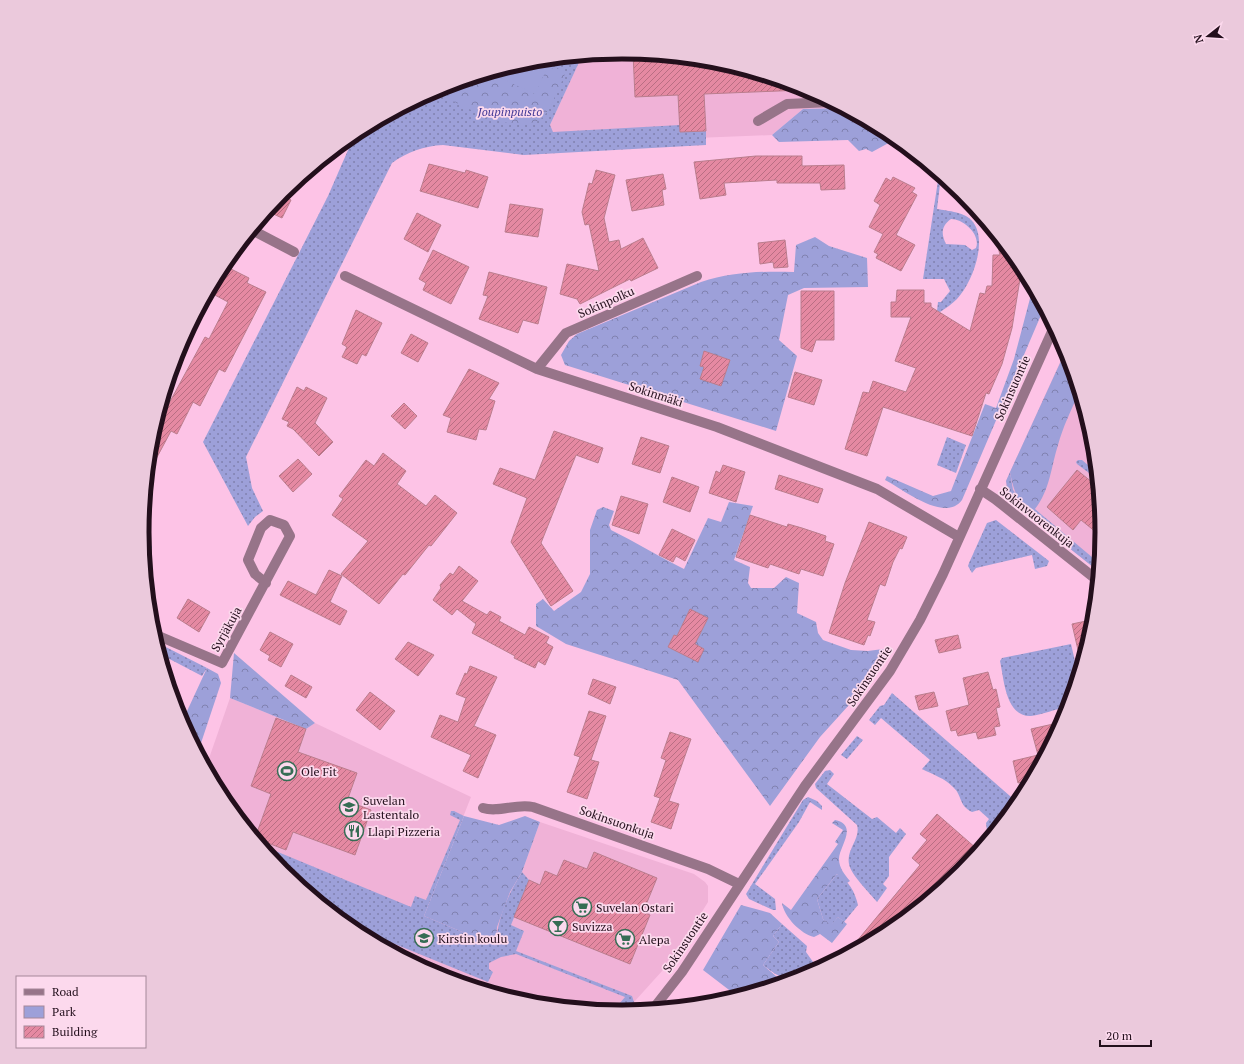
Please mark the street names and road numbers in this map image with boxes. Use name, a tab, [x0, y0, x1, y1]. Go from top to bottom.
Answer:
street label: Sokinpolku	[575, 283, 637, 321]
street label: Sokinsuontie	[991, 353, 1033, 423]
street label: Sokinmäki	[627, 378, 685, 410]
street label: Sokinvuorenkuja	[997, 483, 1077, 551]
street label: Syrjäkuja	[208, 604, 244, 654]
street label: Sokinsuontie	[843, 643, 895, 709]
street label: Sokinsuonkuja	[577, 802, 657, 842]
street label: Sokinsuontie	[659, 909, 711, 975]

